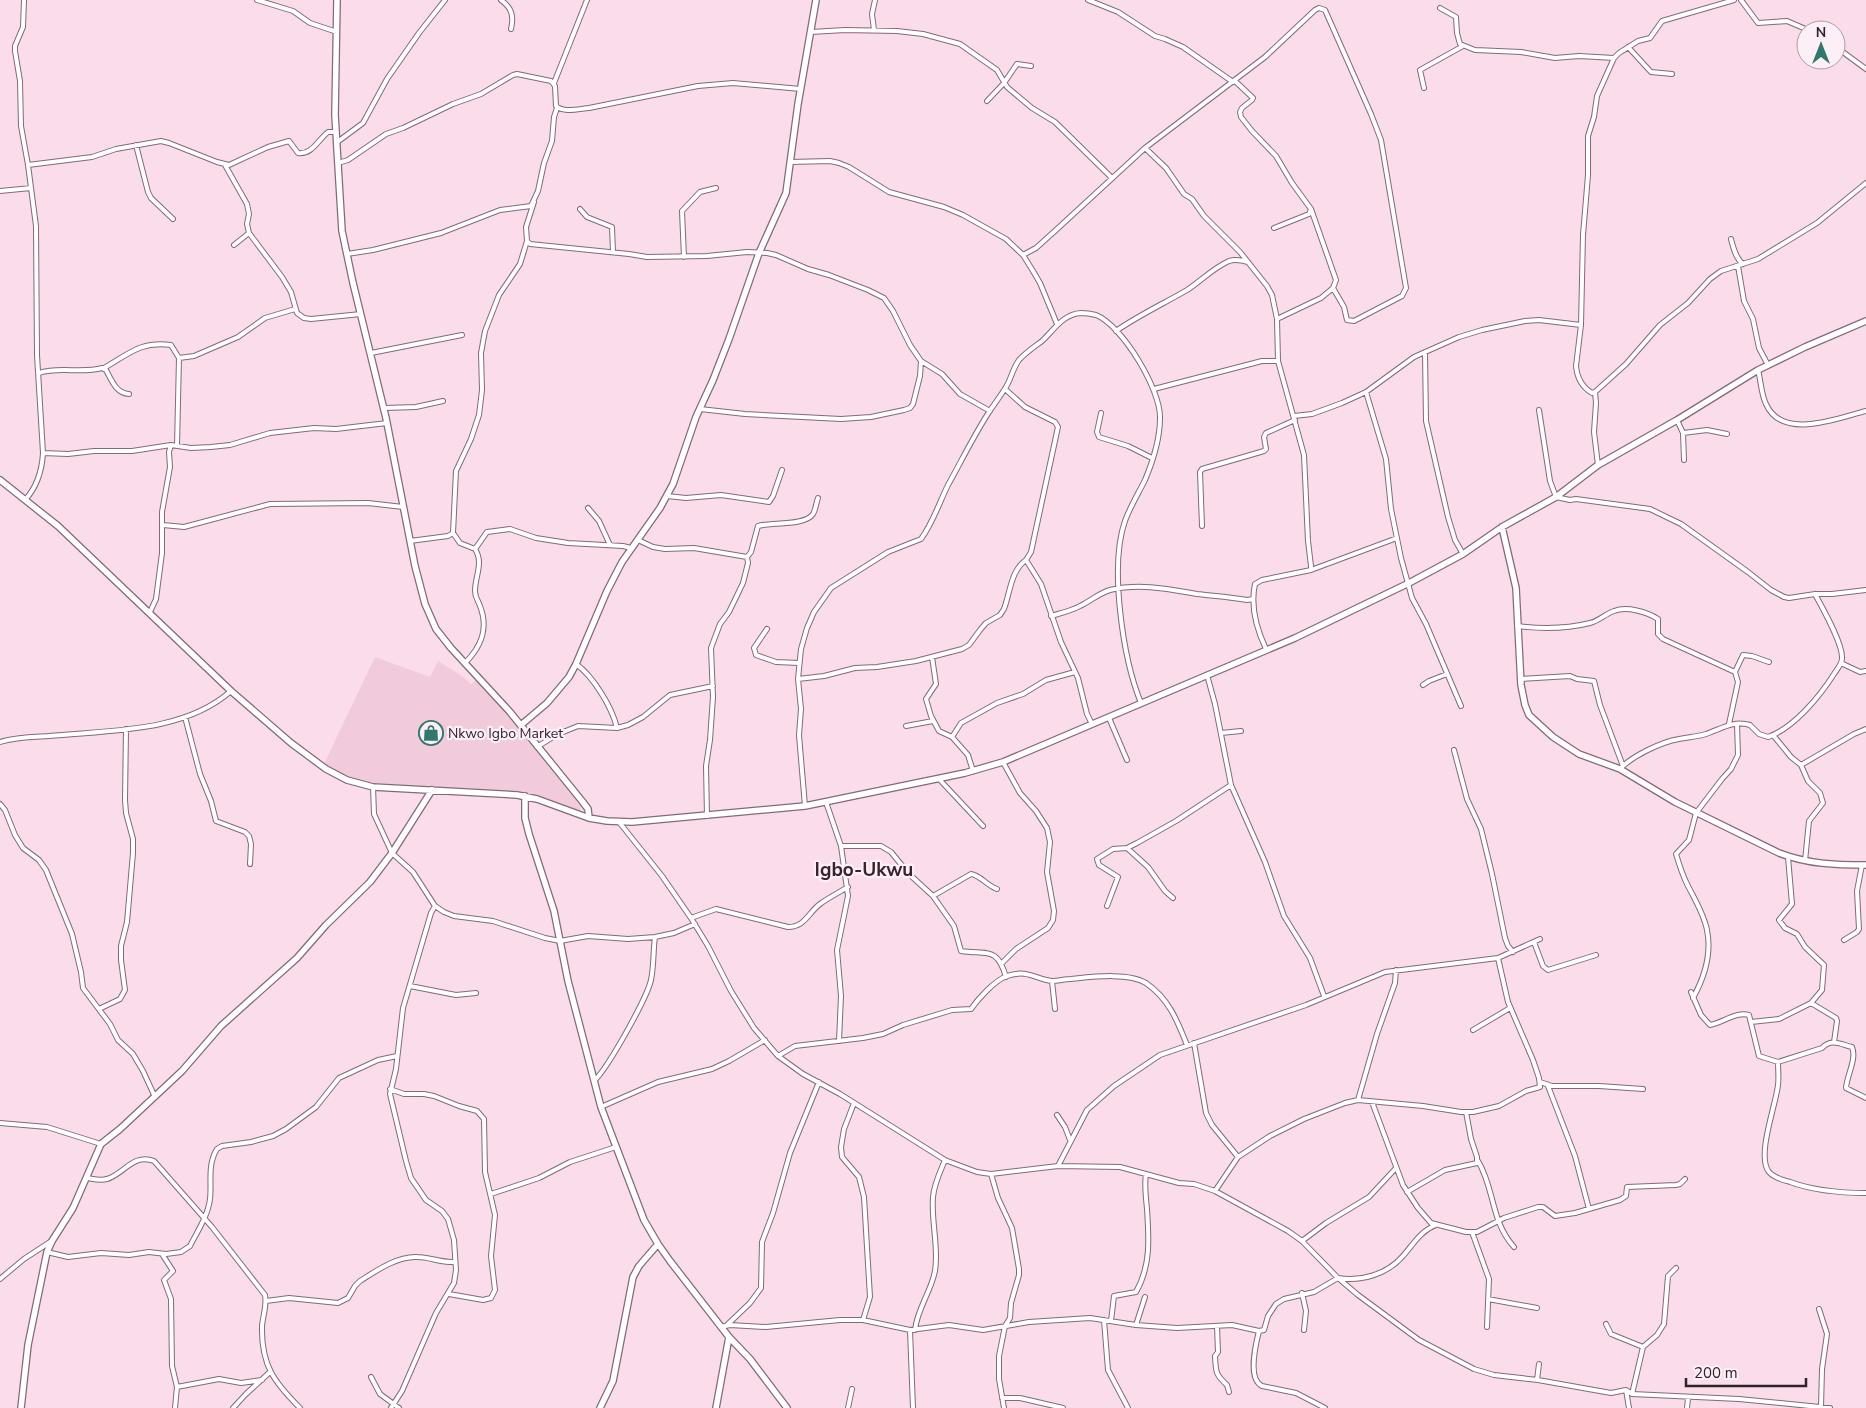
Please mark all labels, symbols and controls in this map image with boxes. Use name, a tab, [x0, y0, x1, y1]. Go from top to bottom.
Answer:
north arrow	[1796, 20, 1846, 70]
text: N	[1816, 23, 1826, 42]
shop icon: Nkwo Igbo Market	[418, 720, 444, 746]
place label: Nkwo Igbo Market	[448, 724, 563, 743]
district label: Igbo-Ukwu	[815, 857, 913, 883]
scale bar	[1686, 1356, 1806, 1388]
text: 200 m	[1694, 1363, 1738, 1383]

